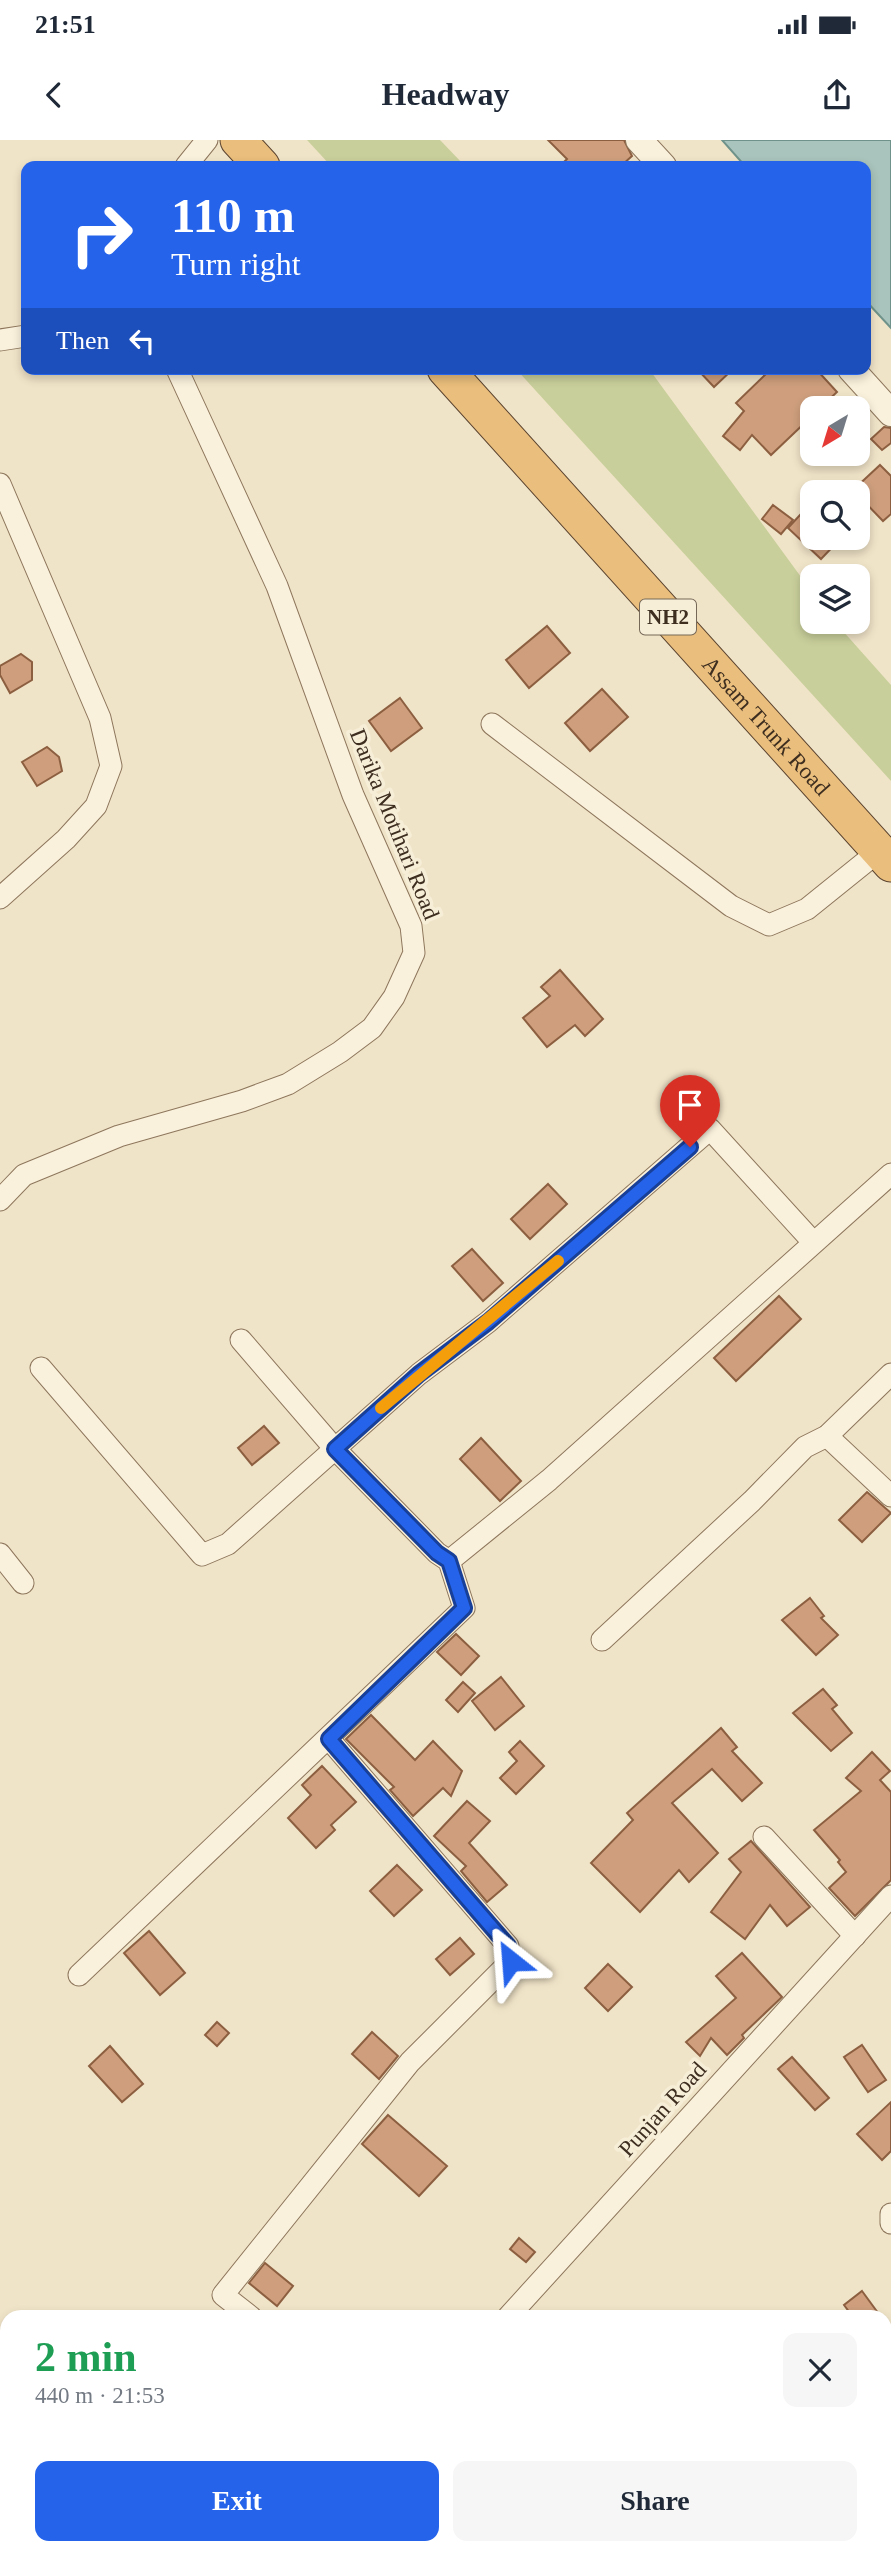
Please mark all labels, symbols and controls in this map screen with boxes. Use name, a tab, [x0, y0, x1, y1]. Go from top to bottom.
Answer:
text: 21:51	[35, 10, 96, 39]
icon: back	[35, 76, 73, 114]
text: Headway	[382, 76, 510, 112]
icon: share	[818, 76, 856, 114]
text: 110 m	[171, 188, 295, 243]
icon: right	[56, 189, 147, 280]
text: Turn right	[171, 246, 301, 282]
icon: left	[123, 322, 161, 360]
text: Then	[56, 326, 109, 355]
north arrow	[800, 396, 870, 466]
map controls	[800, 396, 870, 634]
button: search	[800, 480, 870, 550]
button: layers	[800, 564, 870, 634]
road number: NH2	[640, 600, 696, 634]
street label: Assam Trunk Road	[697, 652, 835, 801]
street label: Darika Motihari Road	[345, 725, 444, 923]
pin	[660, 1075, 720, 1147]
icon: arrive	[671, 1086, 709, 1124]
position arrow	[474, 1924, 548, 1998]
street label: Punjan Road	[614, 2057, 712, 2162]
button: close	[783, 2333, 857, 2407]
text: 2 min	[35, 2334, 137, 2380]
text: 440 m · 21:53	[35, 2383, 165, 2408]
button: Exit	[35, 2461, 439, 2541]
button: Share	[453, 2461, 857, 2541]

